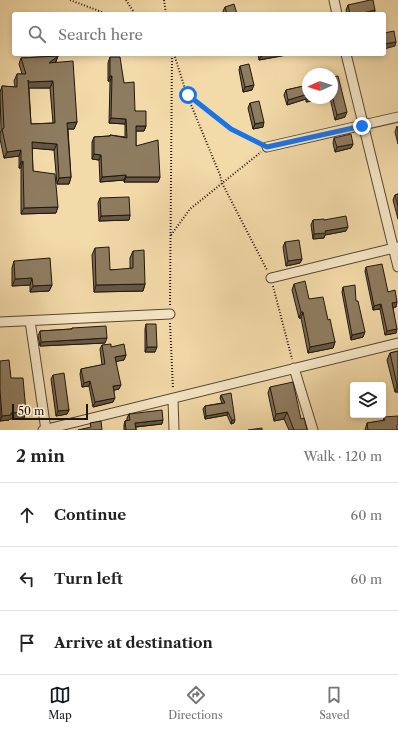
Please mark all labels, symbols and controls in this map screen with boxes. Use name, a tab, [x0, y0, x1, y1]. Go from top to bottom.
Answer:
search box	[12, 12, 386, 56]
icon: search	[26, 23, 48, 45]
text: Search here	[58, 25, 143, 44]
north arrow	[302, 68, 338, 104]
route start	[179, 86, 197, 104]
route end	[353, 117, 371, 135]
map controls	[350, 382, 386, 418]
button: layers	[350, 382, 386, 418]
scale bar	[12, 402, 88, 421]
text: 50 m	[18, 404, 44, 418]
text: 2 min	[16, 446, 65, 466]
text: Walk · 120 m	[304, 448, 382, 464]
icon: ahead	[16, 504, 38, 526]
text: Continue	[54, 505, 126, 524]
text: 60 m	[351, 507, 382, 523]
icon: left	[16, 568, 38, 590]
text: Turn left	[54, 569, 123, 588]
text: 60 m	[351, 571, 382, 587]
icon: arrive	[16, 632, 38, 654]
text: Arrive at destination	[54, 633, 213, 652]
tab: Map	[48, 684, 72, 722]
tab: Directions	[168, 684, 223, 722]
tab: Saved	[319, 684, 350, 722]

